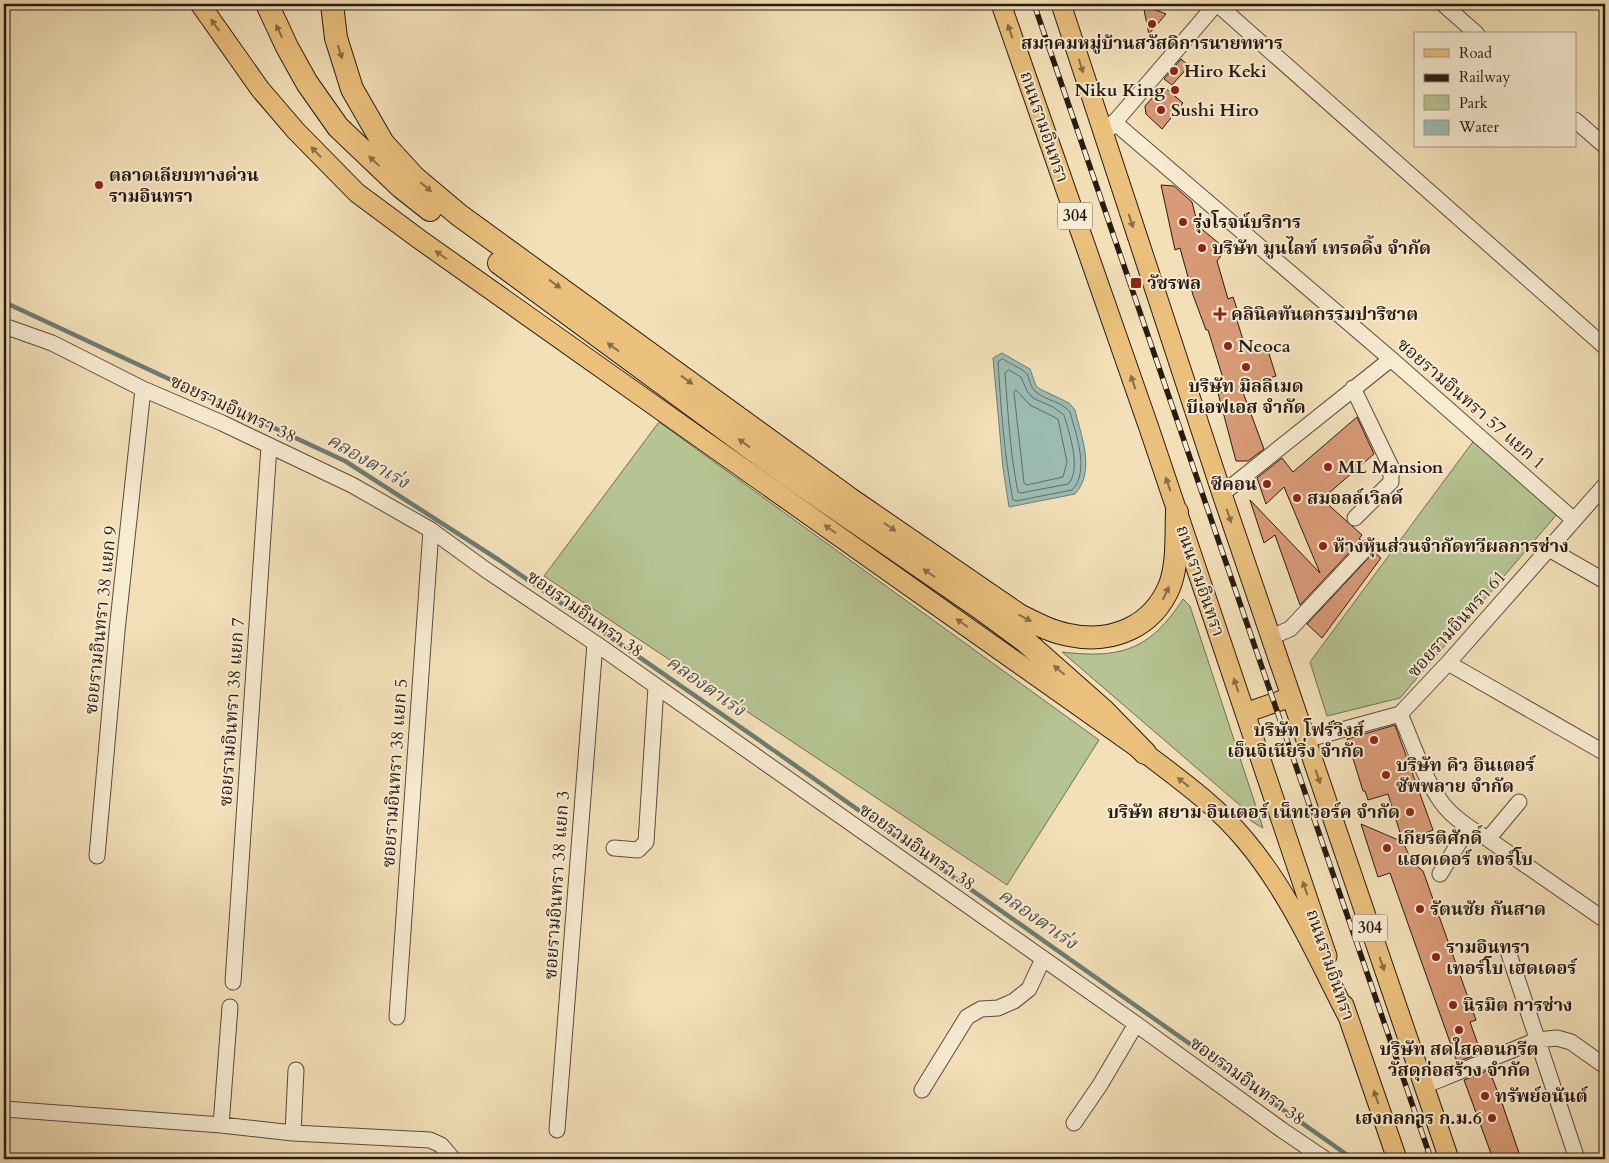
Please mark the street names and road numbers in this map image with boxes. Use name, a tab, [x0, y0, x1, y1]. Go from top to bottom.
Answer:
street label: ถนนรามอินทรา	[1013, 68, 1075, 186]
road number: 304	[1058, 202, 1092, 230]
street label: ซอยรามอินทรา 57 แยก 1	[1391, 333, 1551, 475]
street label: ซอยรามอินทรา 38	[166, 369, 300, 449]
street label: ถนนรามอินทรา	[1169, 522, 1231, 640]
street label: ซอยรามอินทรา 38 แยก 9	[79, 525, 123, 715]
street label: ซอยรามอินทรา 38	[522, 565, 648, 663]
street label: ซอยรามอินทรา 61	[1402, 565, 1512, 683]
street label: ซอยรามอินทรา 38 แยก 7	[213, 617, 251, 807]
street label: ซอยรามอินทรา 38 แยก 5	[376, 678, 414, 868]
street label: ซอยรามอินทรา 38 แยก 3	[538, 790, 576, 980]
street label: ซอยรามอินทรา 38	[854, 798, 980, 896]
street label: ถนนรามอินทรา	[1299, 906, 1361, 1024]
road number: 304	[1352, 914, 1388, 941]
street label: ซอยรามอินทรา 38	[1184, 1031, 1310, 1131]

